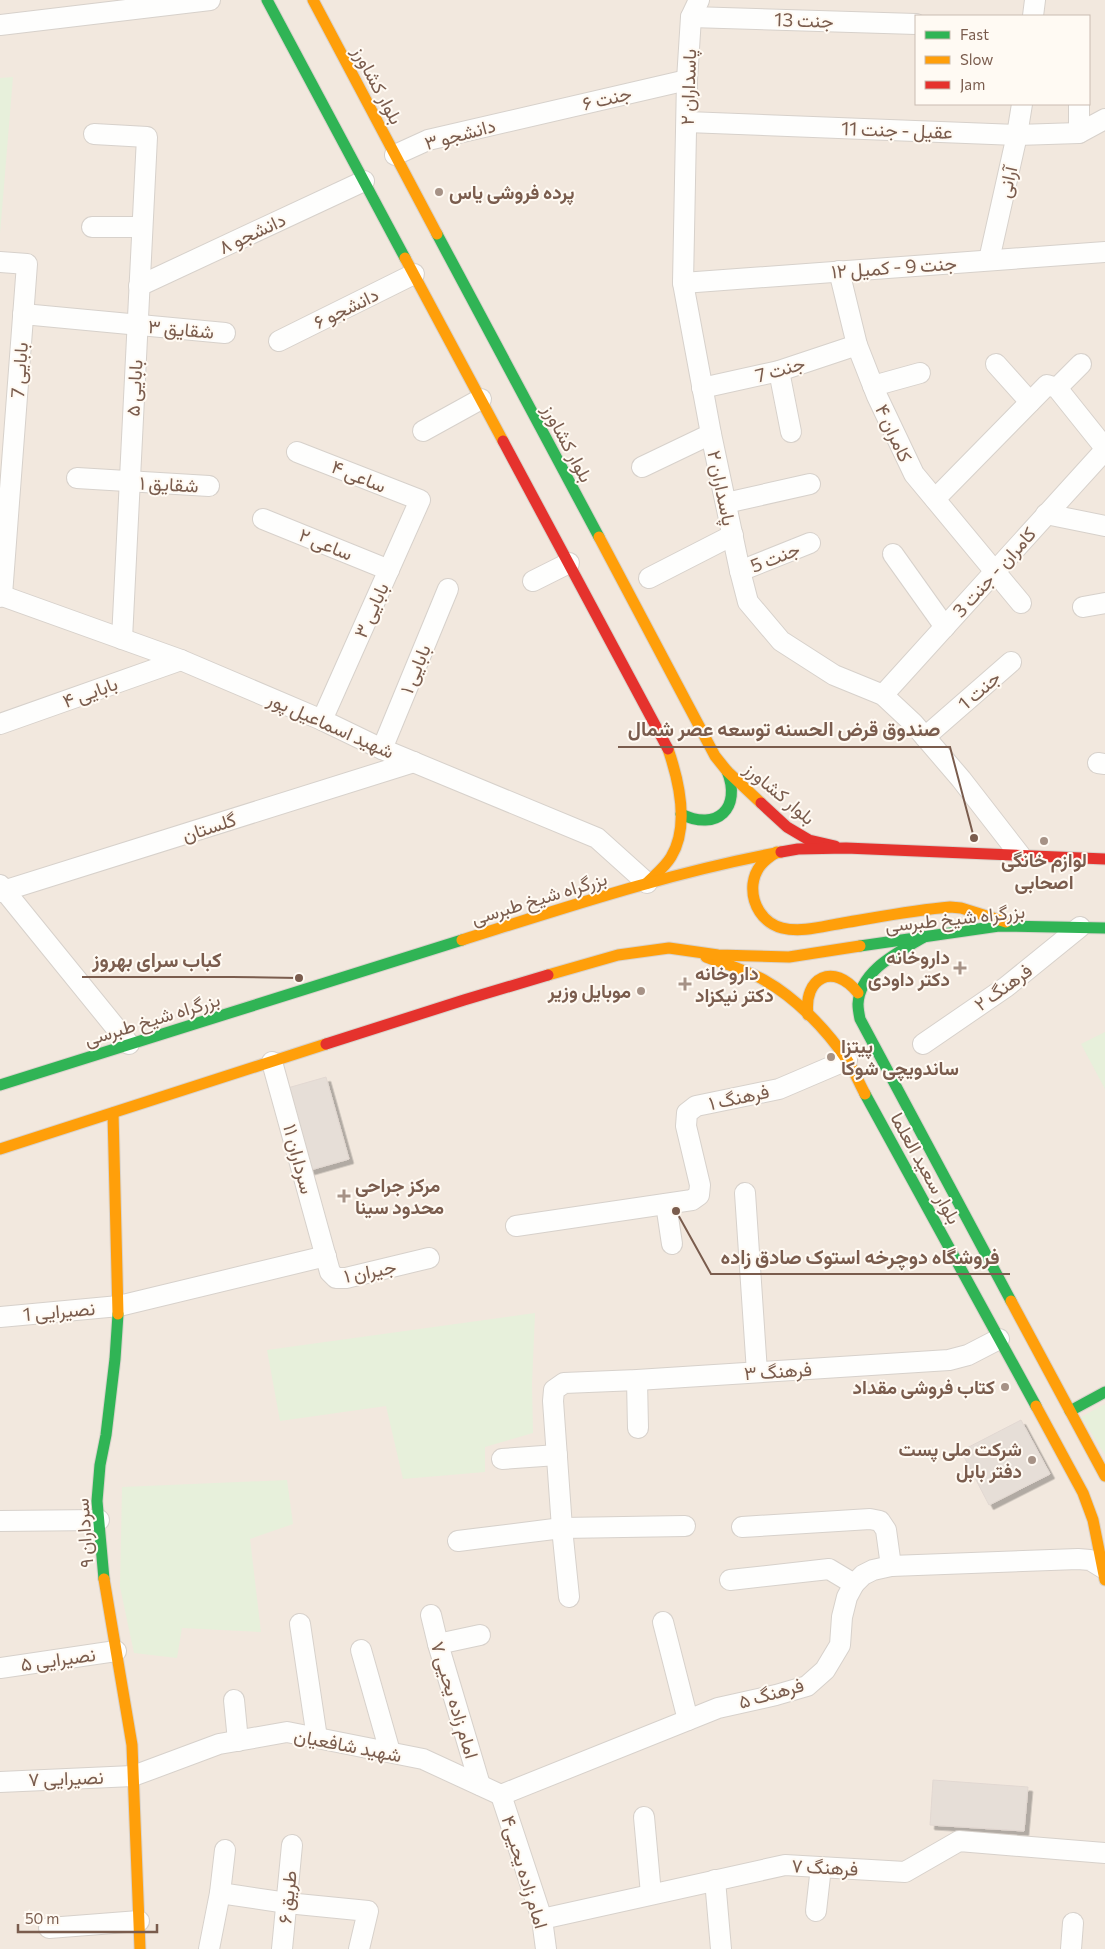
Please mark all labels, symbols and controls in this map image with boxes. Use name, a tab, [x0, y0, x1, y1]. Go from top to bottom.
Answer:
street label: جنت 13	[774, 7, 834, 33]
legend	[915, 15, 1090, 105]
text: Fast	[960, 25, 989, 43]
street label: بلوار کشاورز	[347, 41, 409, 128]
street label: پاسداران ۲	[675, 48, 703, 126]
text: Slow	[960, 50, 993, 68]
text: Jam	[960, 75, 985, 93]
street label: جنت ۶	[580, 81, 634, 115]
street label: دانشجو ۳	[422, 113, 498, 155]
street label: عقیل - جنت 11	[841, 116, 953, 144]
street label: آرانی	[992, 162, 1023, 200]
place label: پرده فروشی یاس	[449, 180, 575, 206]
marker: پرده فروشی یاس	[433, 186, 445, 198]
street label: دانشجو ۸	[215, 207, 289, 259]
street label: جنت 9 - کمیل ۱۲	[830, 251, 958, 283]
street label: دانشجو ۶	[310, 282, 382, 334]
street label: شقایق ۳	[147, 314, 215, 344]
street label: بابایی 7	[5, 341, 33, 399]
street label: جنت 7	[752, 351, 808, 387]
street label: بابایی ۵	[121, 359, 147, 417]
street label: بلوار کشاورز	[537, 399, 599, 486]
street label: کامران ۴	[870, 400, 918, 466]
street label: پاسداران ۲	[700, 448, 742, 528]
street label: ساعی ۴	[328, 454, 390, 498]
street label: شقایق ۱	[139, 470, 199, 498]
street label: ساعی ۲	[296, 522, 356, 566]
street label: کامران - جنت 3	[947, 522, 1041, 622]
street label: جنت 5	[747, 536, 803, 578]
street label: بابایی ۳	[348, 579, 394, 641]
street label: بابایی ۱	[394, 641, 436, 697]
street label: جنت 1	[953, 665, 1005, 715]
street label: بابایی ۴	[59, 671, 121, 713]
street label: شهید اسماعیل پور	[262, 686, 398, 765]
callout: صندوق قرض الحسنه توسعه عصر شمال	[618, 712, 950, 747]
text: صندوق قرض الحسنه توسعه عصر شمال	[628, 716, 940, 742]
street label: بلوار کشاورز	[739, 756, 820, 830]
street label: گلستان	[179, 807, 239, 846]
marker: لوازم خانگی اصحابی	[1038, 835, 1050, 847]
place label: لوازم خانگی اصحابی	[1001, 848, 1087, 894]
street label: بزرگراه شیخ طبرسی	[468, 866, 610, 932]
street label: بزرگراه شیخ طبرسی	[884, 899, 1026, 939]
callout: کباب سرای بهروز	[82, 942, 232, 977]
place label: داروخانه دکتر داودی	[868, 945, 950, 992]
text: کباب سرای بهروز	[91, 947, 222, 973]
street label: فرهنگ ۲	[969, 958, 1037, 1016]
place label: داروخانه دکتر نیکزاد	[695, 961, 774, 1008]
marker: داروخانه دکتر داودی	[954, 962, 966, 974]
marker: داروخانه دکتر نیکزاد	[679, 978, 691, 990]
place label: موبایل وزیر	[547, 979, 631, 1004]
marker: موبایل وزیر	[635, 985, 647, 997]
street label: بزرگراه شیخ طبرسی	[81, 987, 223, 1053]
place label: پیتزا ساندویچی شوکا	[841, 1034, 959, 1082]
marker: پیتزا ساندویچی شوکا	[825, 1051, 837, 1063]
street label: فرهنگ ۱	[707, 1079, 771, 1115]
street label: بلوار سعید العلما	[885, 1108, 967, 1228]
street label: سرداران ۱۱	[278, 1121, 320, 1197]
place label: مرکز جراحی محدود سینا	[355, 1173, 444, 1220]
marker: مرکز جراحی محدود سینا	[337, 1189, 351, 1203]
callout: فروشگاه دوچرخه استوک صادق زاده	[711, 1239, 1010, 1274]
text: فروشگاه دوچرخه استوک صادق زاده	[720, 1244, 1000, 1271]
street label: جیران ۱	[342, 1254, 398, 1288]
street label: نصیرایی 1	[22, 1296, 96, 1326]
street label: فرهنگ ۳	[743, 1357, 813, 1385]
place label: کتاب فروشی مقداد	[853, 1375, 995, 1400]
marker: کتاب فروشی مقداد	[999, 1381, 1011, 1393]
place label: شرکت ملی پست دفتر بابل	[898, 1437, 1022, 1484]
marker: شرکت ملی پست دفتر بابل	[1026, 1454, 1038, 1466]
street label: سرداران ۹	[70, 1497, 98, 1569]
street label: امام زاده یحیی ۷	[425, 1639, 484, 1762]
street label: نصیرایی ۵	[19, 1642, 97, 1676]
street label: فرهنگ ۵	[736, 1672, 806, 1714]
street label: شهید شافعیان	[292, 1723, 404, 1767]
street label: نصیرایی ۷	[28, 1765, 104, 1791]
street label: امام زاده یحیی۴	[495, 1812, 554, 1932]
street label: فرهنگ ۷	[791, 1853, 859, 1881]
street label: طریق ۶	[272, 1869, 302, 1925]
scale bar	[18, 1902, 156, 1934]
text: 50 m	[25, 1909, 59, 1927]

